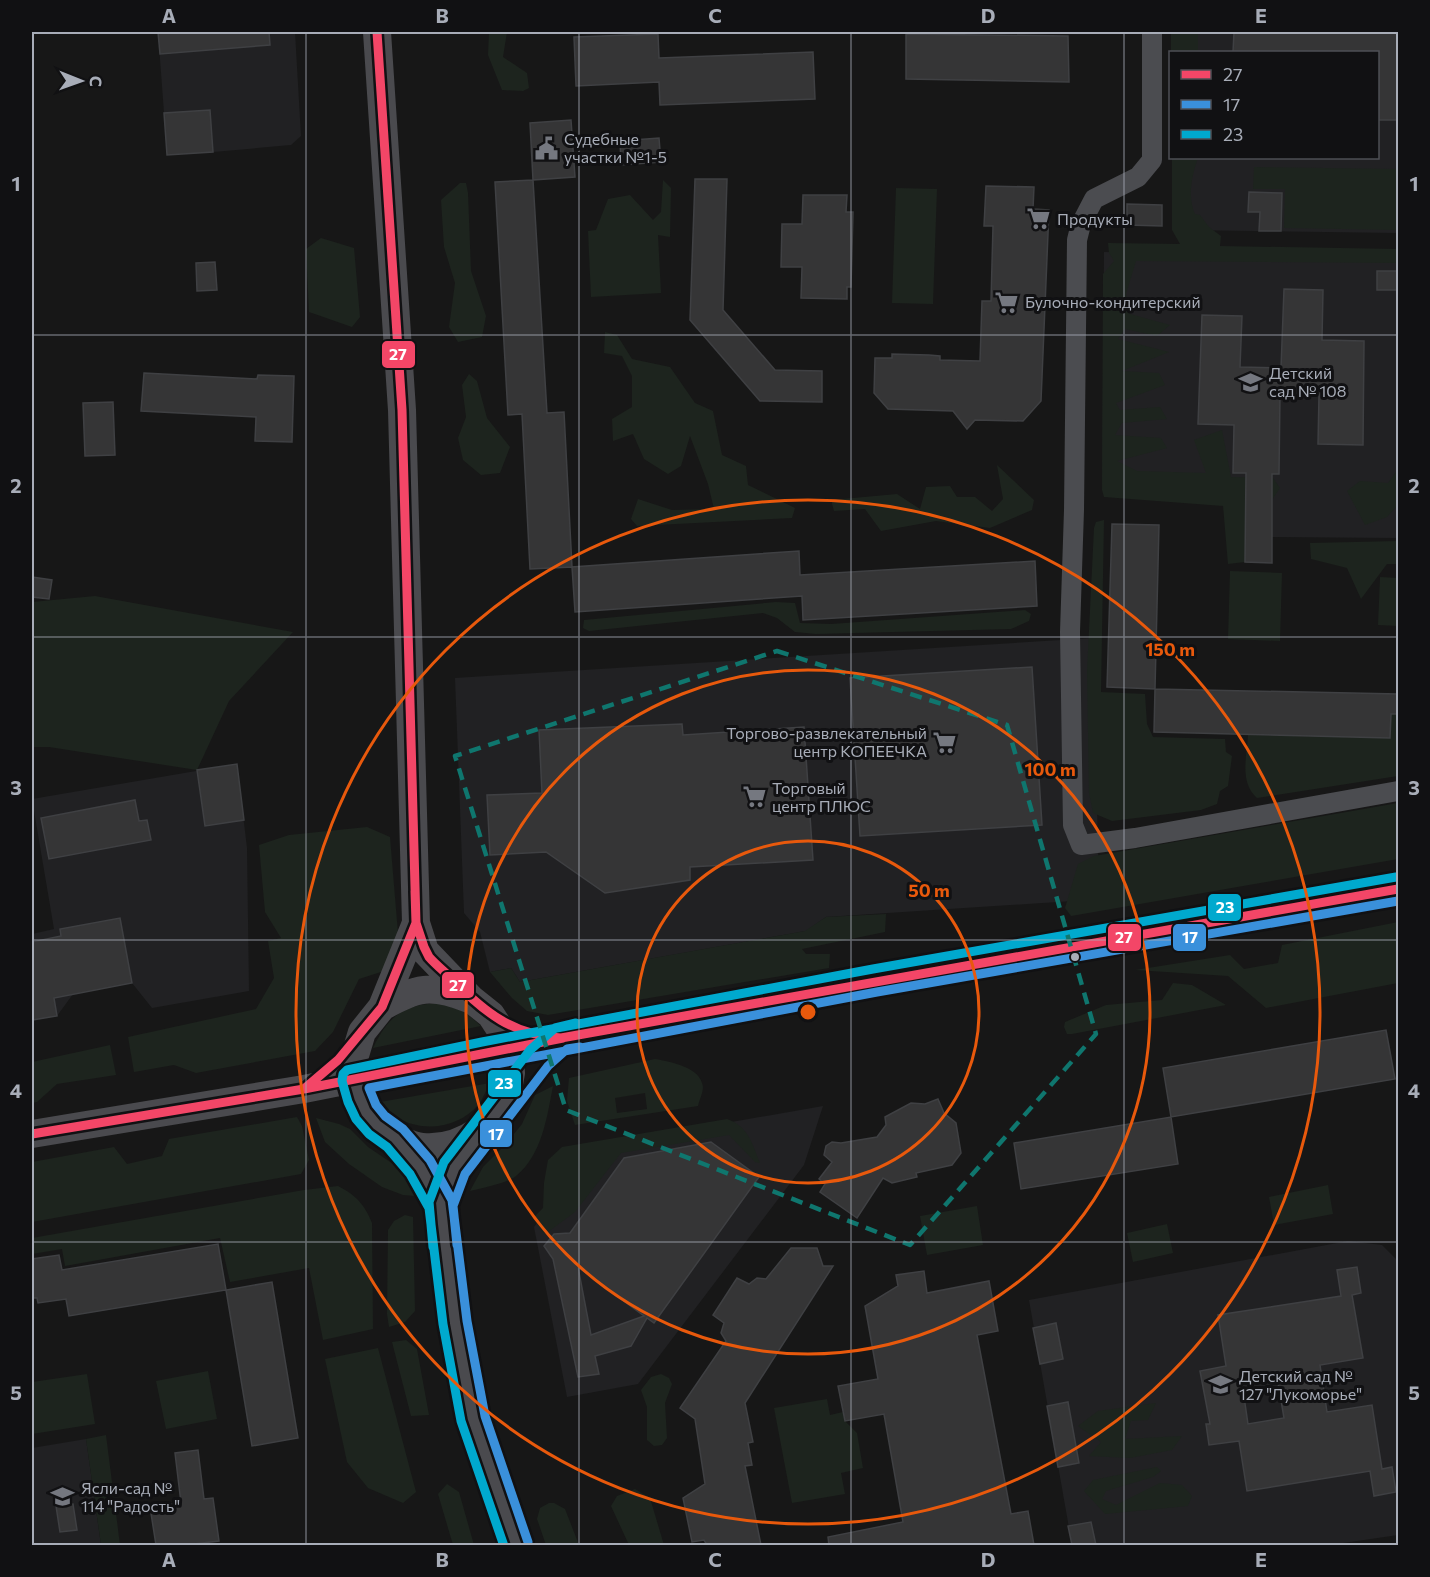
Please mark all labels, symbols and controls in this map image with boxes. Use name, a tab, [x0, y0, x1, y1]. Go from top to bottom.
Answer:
text: A	[162, 3, 176, 27]
text: B	[435, 3, 449, 27]
text: C	[708, 3, 722, 27]
text: D	[981, 3, 995, 27]
text: E	[1255, 3, 1267, 27]
north arrow	[51, 51, 111, 111]
legend	[1169, 51, 1379, 159]
text: 27	[1223, 63, 1242, 85]
text: С	[87, 76, 106, 87]
text: 17	[1223, 93, 1240, 115]
text: 23	[1223, 123, 1243, 145]
place label: Судебные участки №1-5	[564, 129, 667, 166]
public building icon: Судебные участки №1-5	[533, 135, 559, 161]
text: 1	[11, 171, 21, 195]
text: 1	[1409, 171, 1419, 195]
supermarket icon: Продукты	[1026, 206, 1052, 232]
place label: Продукты	[1057, 209, 1133, 228]
supermarket icon: Булочно-кондитерский	[994, 289, 1020, 315]
place label: Булочно-кондитерский	[1025, 292, 1201, 311]
line badge: 27	[381, 340, 416, 369]
text: 27	[389, 344, 407, 363]
place label: Детский сад № 108	[1269, 363, 1346, 400]
school or university icon: Детский сад № 108	[1238, 369, 1264, 395]
text: 2	[10, 473, 22, 497]
text: 2	[1408, 473, 1420, 497]
text: 150 m	[1145, 638, 1195, 660]
place label: Торгово-развлекательный центр КОПЕЕЧКА	[726, 723, 927, 760]
supermarket icon: Торгово-развлекательный центр КОПЕЕЧКА	[932, 729, 958, 755]
text: 100 m	[1024, 758, 1076, 780]
text: 3	[10, 775, 22, 799]
text: 3	[1408, 775, 1420, 799]
place label: Торговый центр ПЛЮС	[772, 778, 871, 815]
supermarket icon: Торговый центр ПЛЮС	[741, 784, 767, 810]
text: 50 m	[908, 879, 950, 901]
line badge: 23	[1207, 893, 1242, 922]
text: 23	[1216, 897, 1234, 916]
line badge: 27	[1107, 923, 1142, 952]
line badge: 17	[1172, 923, 1207, 952]
text: 27	[1115, 927, 1133, 946]
text: 17	[1182, 927, 1198, 946]
unlabelled marker	[1069, 951, 1081, 963]
line badge: 27	[441, 971, 475, 999]
text: 27	[449, 975, 467, 994]
centre of rings	[798, 1002, 818, 1022]
line badge: 23	[487, 1069, 522, 1098]
text: 23	[495, 1073, 513, 1092]
text: 4	[10, 1078, 22, 1102]
text: 4	[1408, 1078, 1420, 1102]
line badge: 17	[479, 1119, 513, 1148]
text: 17	[488, 1124, 504, 1143]
place label: Детский сад № 127 "Лукоморье"	[1239, 1366, 1362, 1403]
school or university icon: Детский сад № 127 "Лукоморье"	[1208, 1372, 1234, 1398]
text: 5	[10, 1380, 22, 1404]
text: 5	[1408, 1380, 1420, 1404]
place label: Ясли-сад № 114 "Радость"	[81, 1478, 180, 1515]
school or university icon: Ясли-сад № 114 "Радость"	[50, 1484, 76, 1510]
text: A	[162, 1547, 176, 1571]
text: B	[435, 1547, 449, 1571]
text: C	[708, 1547, 722, 1571]
text: D	[981, 1547, 995, 1571]
text: E	[1255, 1547, 1267, 1571]

